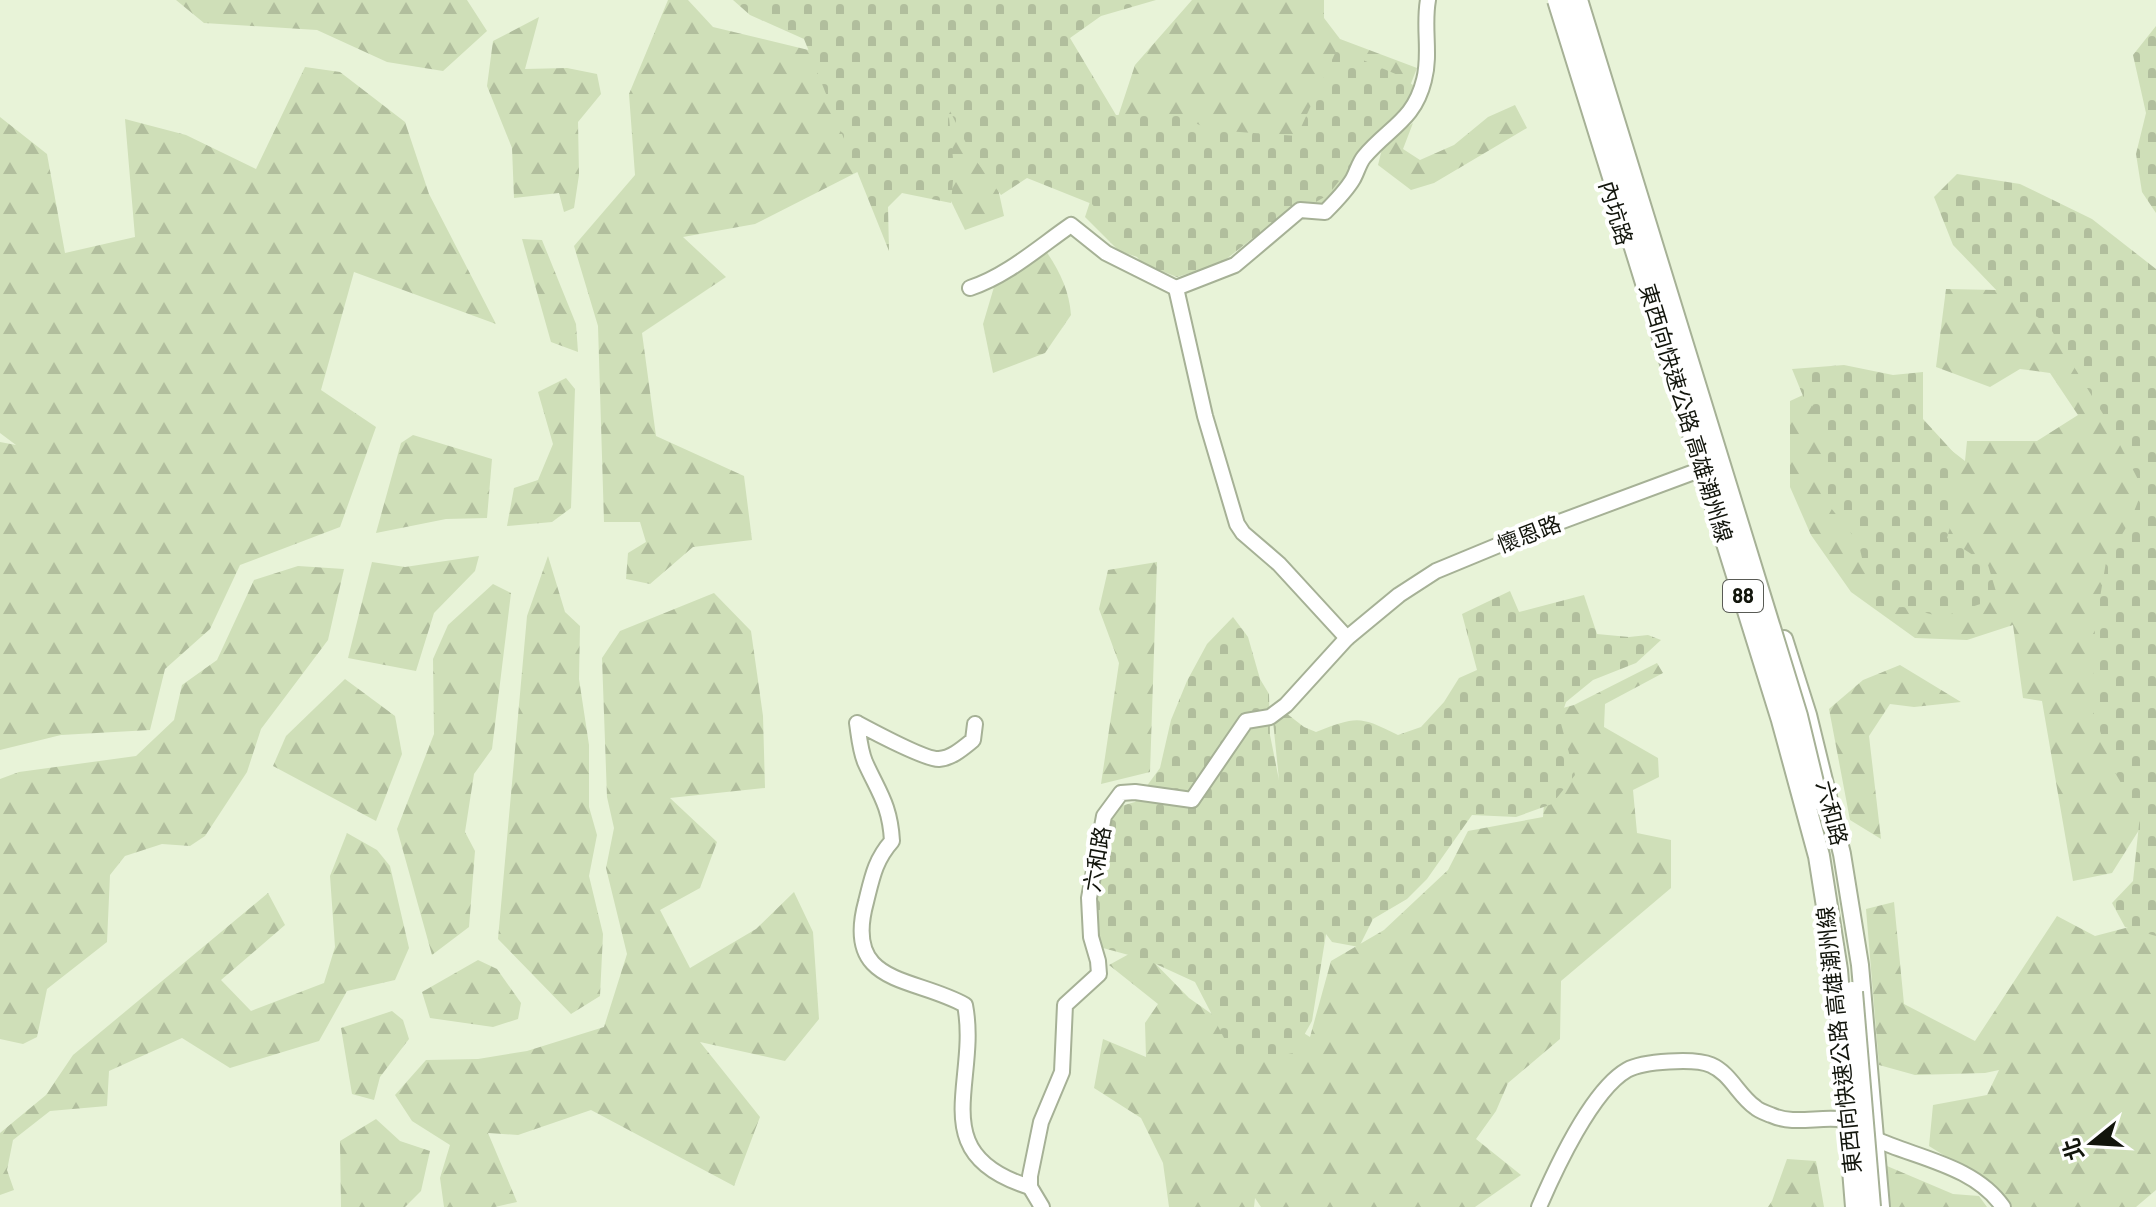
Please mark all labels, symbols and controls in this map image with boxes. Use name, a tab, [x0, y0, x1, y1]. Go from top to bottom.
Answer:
street label: 內坑路	[1595, 177, 1639, 248]
street label: 東西向快速公路 高雄潮州線	[1635, 281, 1739, 545]
street label: 懷恩路	[1493, 509, 1564, 557]
road number: 88	[1723, 580, 1763, 612]
street label: 六和路	[1812, 778, 1854, 848]
street label: 六和路	[1077, 824, 1115, 894]
street label: 東西向快速公路 高雄潮州線	[1811, 905, 1865, 1175]
north arrow	[2052, 1103, 2132, 1183]
text: 北	[2056, 1135, 2088, 1164]

